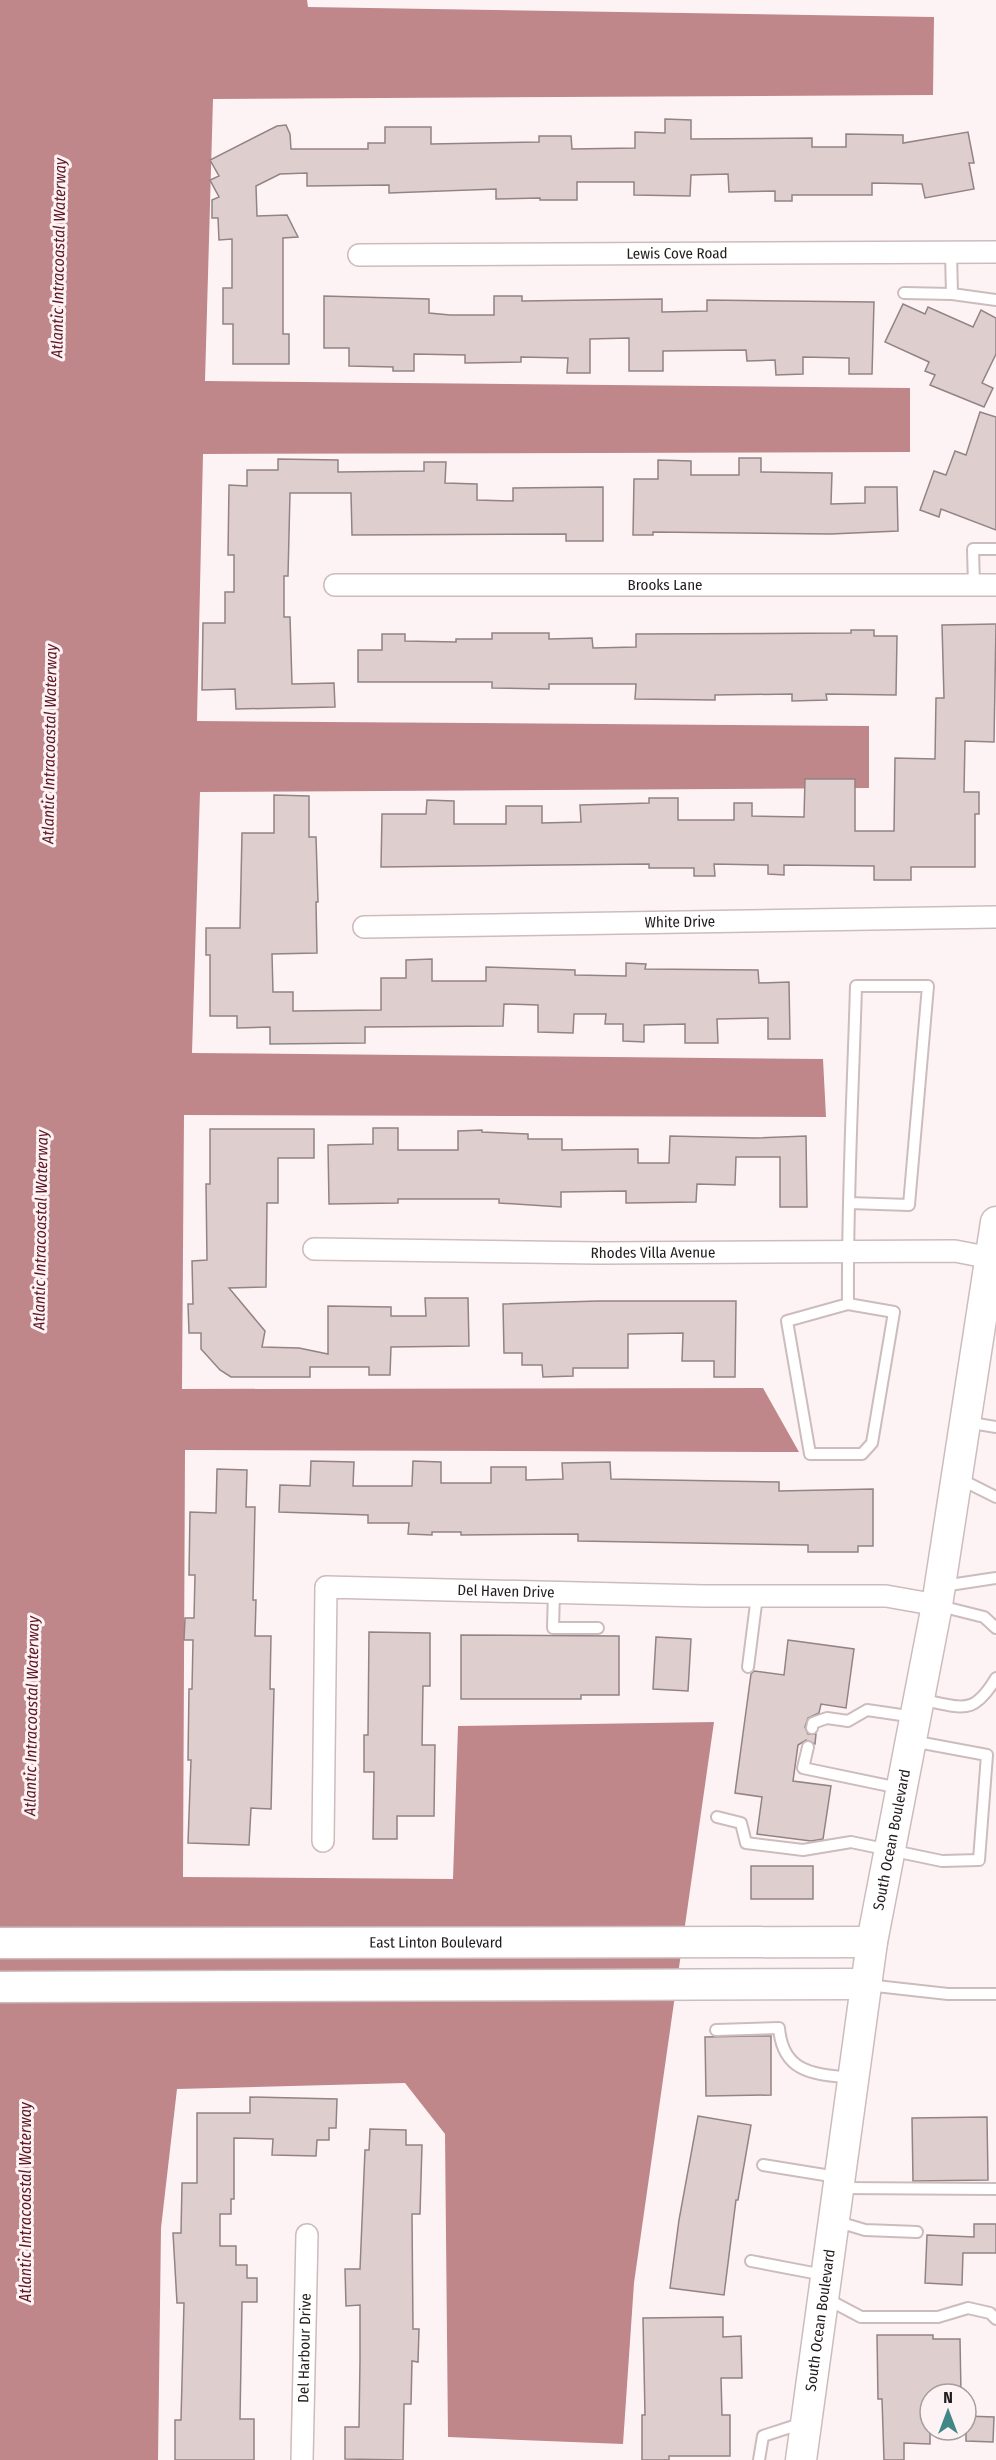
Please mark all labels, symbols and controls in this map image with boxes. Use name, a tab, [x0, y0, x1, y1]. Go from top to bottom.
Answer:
water label: Atlantic Intracoastal Waterway	[47, 157, 70, 359]
street label: Lewis Cove Road	[626, 244, 728, 263]
street label: Brooks Lane	[628, 576, 702, 594]
water label: Atlantic Intracoastal Waterway	[38, 643, 61, 845]
street label: White Drive	[645, 912, 715, 932]
water label: Atlantic Intracoastal Waterway	[29, 1129, 52, 1331]
street label: Rhodes Villa Avenue	[591, 1243, 715, 1262]
street label: Del Haven Drive	[457, 1581, 555, 1601]
water label: Atlantic Intracoastal Waterway	[20, 1615, 43, 1817]
street label: South Ocean Boulevard	[869, 1768, 914, 1912]
street label: East Linton Boulevard	[369, 1933, 503, 1952]
water label: Atlantic Intracoastal Waterway	[16, 2101, 35, 2303]
street label: South Ocean Boulevard	[802, 2248, 839, 2392]
street label: Del Harbour Drive	[294, 2293, 315, 2403]
north arrow	[918, 2382, 978, 2442]
text: N	[943, 2388, 953, 2407]

